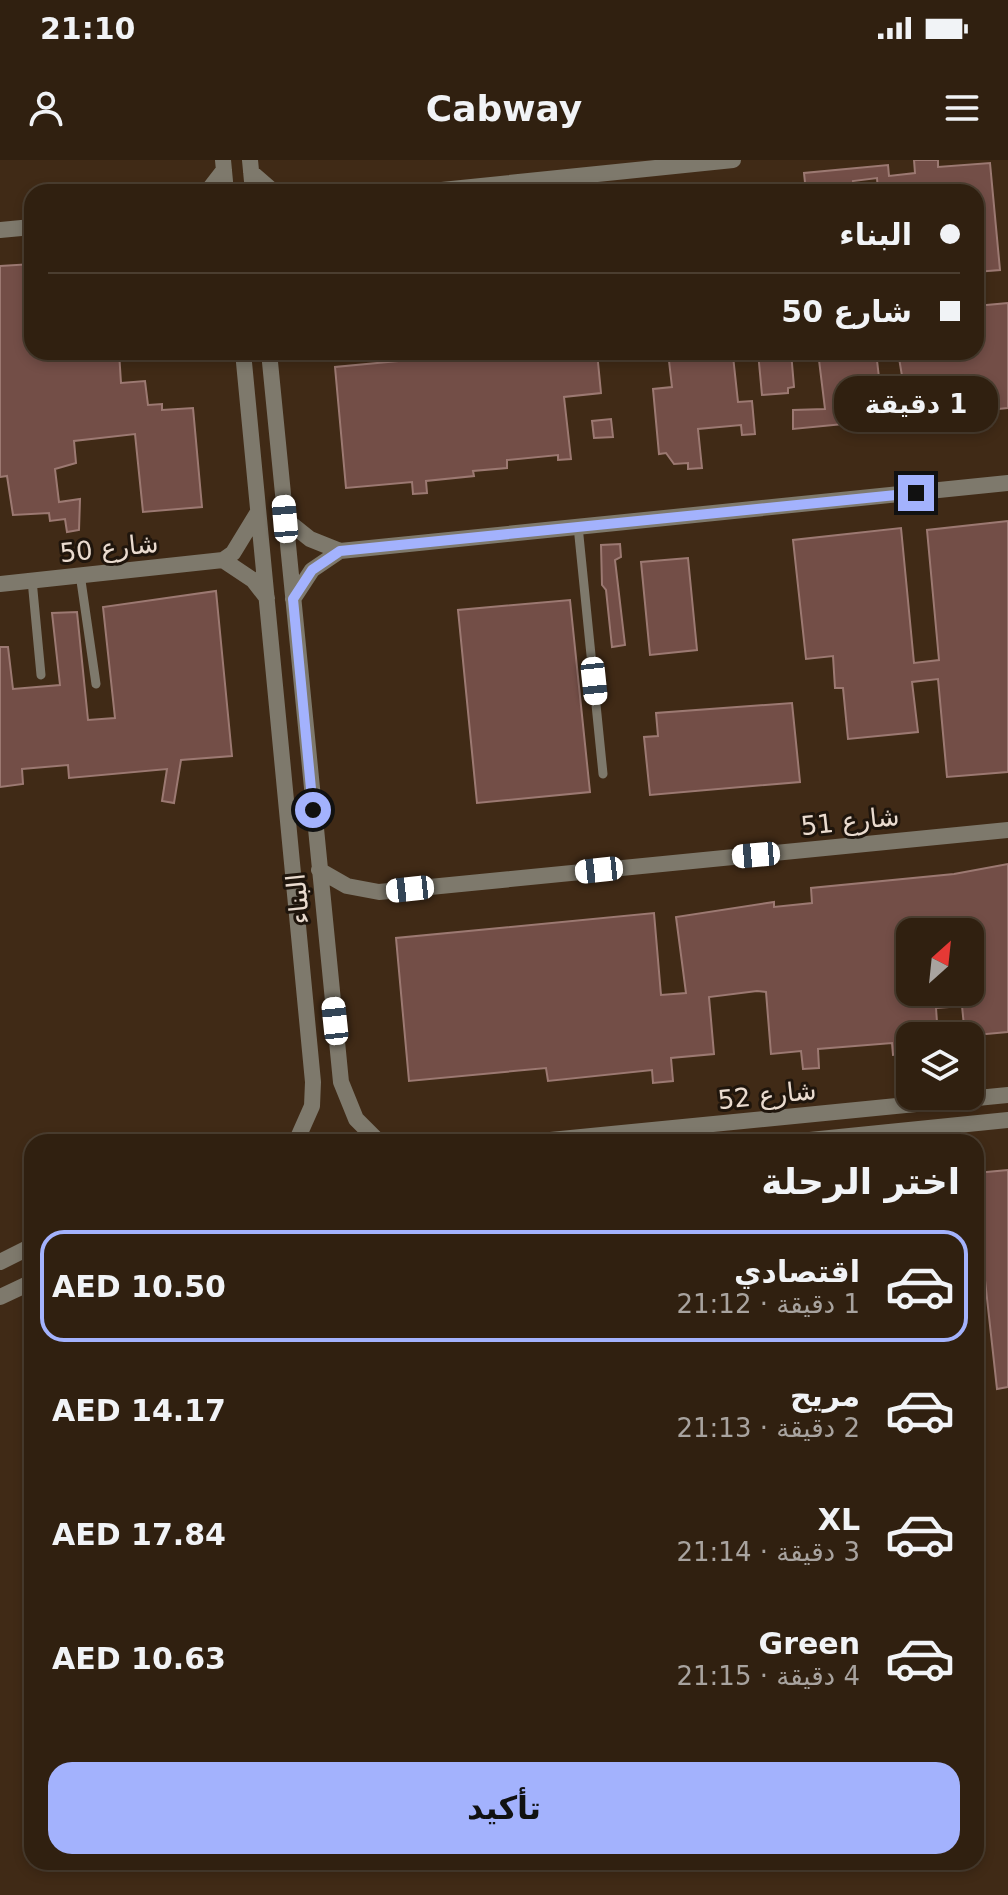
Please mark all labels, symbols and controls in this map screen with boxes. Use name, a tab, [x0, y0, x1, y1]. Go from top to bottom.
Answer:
text: 21:10	[40, 11, 136, 46]
icon: person	[24, 86, 68, 130]
icon: menu	[940, 86, 984, 130]
text: Cabway	[426, 88, 582, 129]
text: البناء	[839, 217, 912, 252]
text: شارع 50	[781, 294, 912, 329]
callout: 1 دقيقة	[834, 377, 998, 433]
text: 1 دقيقة	[865, 389, 967, 419]
route end	[898, 475, 934, 511]
car	[271, 494, 299, 544]
street label: شارع 50	[58, 528, 160, 568]
car	[580, 656, 608, 706]
route start	[295, 792, 331, 828]
street label: شارع 51	[799, 801, 901, 841]
car	[731, 841, 781, 869]
car	[574, 856, 624, 884]
street label: البناء	[280, 872, 316, 926]
car	[385, 875, 435, 903]
north arrow	[896, 918, 984, 1006]
map controls	[896, 918, 984, 1110]
car	[321, 996, 349, 1046]
button: layers	[896, 1022, 984, 1110]
street label: شارع 52	[716, 1075, 818, 1115]
text: اختر الرحلة	[761, 1161, 960, 1202]
icon: car	[884, 1250, 956, 1322]
text: اقتصادي	[734, 1254, 860, 1289]
text: AED 10.50	[52, 1269, 226, 1304]
text: 1 دقيقة · 21:12	[677, 1289, 860, 1319]
icon: car	[884, 1374, 956, 1446]
text: مريح	[790, 1378, 860, 1413]
text: AED 14.17	[52, 1393, 226, 1428]
text: 2 دقيقة · 21:13	[677, 1413, 860, 1443]
icon: car	[884, 1498, 956, 1570]
text: XL	[818, 1502, 860, 1537]
text: AED 17.84	[52, 1517, 226, 1552]
text: 3 دقيقة · 21:14	[677, 1537, 860, 1567]
icon: car	[884, 1622, 956, 1694]
text: Green	[759, 1626, 860, 1661]
text: AED 10.63	[52, 1641, 226, 1676]
text: 4 دقيقة · 21:15	[677, 1661, 860, 1691]
button: تأكيد	[48, 1762, 960, 1854]

